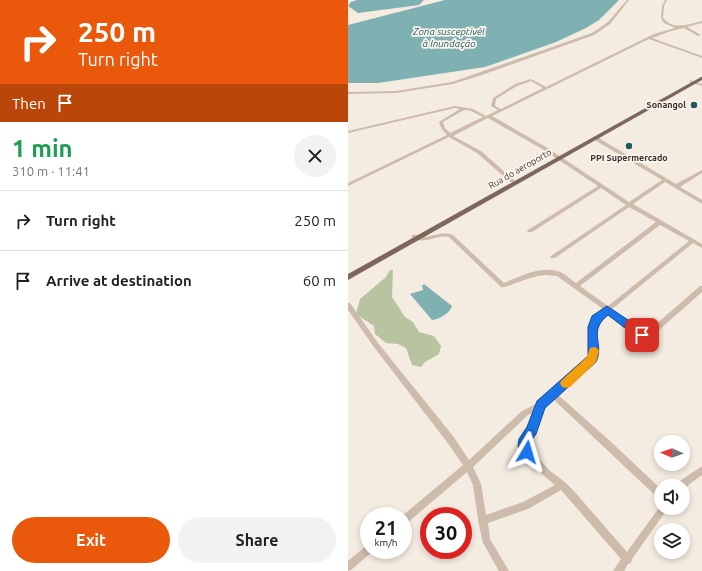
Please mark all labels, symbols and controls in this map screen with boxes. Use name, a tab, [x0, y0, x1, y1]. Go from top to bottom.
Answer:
icon: right	[12, 16, 64, 68]
text: 250 m	[78, 16, 156, 47]
water label: Zona susceptivél à Inundação	[412, 26, 485, 49]
text: Turn right	[78, 49, 158, 69]
icon: arrive	[54, 92, 76, 114]
text: Then	[12, 95, 46, 112]
place label: Sonangol	[647, 100, 686, 110]
marker: Sonangol	[689, 100, 699, 110]
text: 1 min	[12, 135, 73, 162]
button: close	[294, 135, 336, 177]
marker: PPI Supermercado	[624, 141, 634, 151]
street label: Rua do aeroporto	[487, 147, 553, 191]
place label: PPI Supermercado	[590, 153, 668, 163]
text: 310 m · 11:41	[12, 164, 90, 178]
icon: right	[12, 210, 34, 232]
text: Turn right	[46, 212, 116, 229]
text: 250 m	[294, 212, 336, 229]
icon: arrive	[12, 270, 34, 292]
text: Arrive at destination	[46, 272, 192, 289]
text: 60 m	[303, 272, 336, 289]
pin	[625, 318, 659, 352]
icon: arrive	[631, 324, 653, 346]
position arrow	[506, 431, 548, 473]
north arrow	[654, 435, 690, 471]
map controls	[654, 435, 690, 559]
button: sound	[654, 479, 690, 515]
speed limit sign: 30	[420, 507, 472, 559]
text: 21	[375, 516, 397, 539]
button: Exit	[12, 517, 170, 563]
button: Share	[178, 517, 336, 563]
button: layers	[654, 523, 690, 559]
text: km/h	[374, 537, 398, 548]

